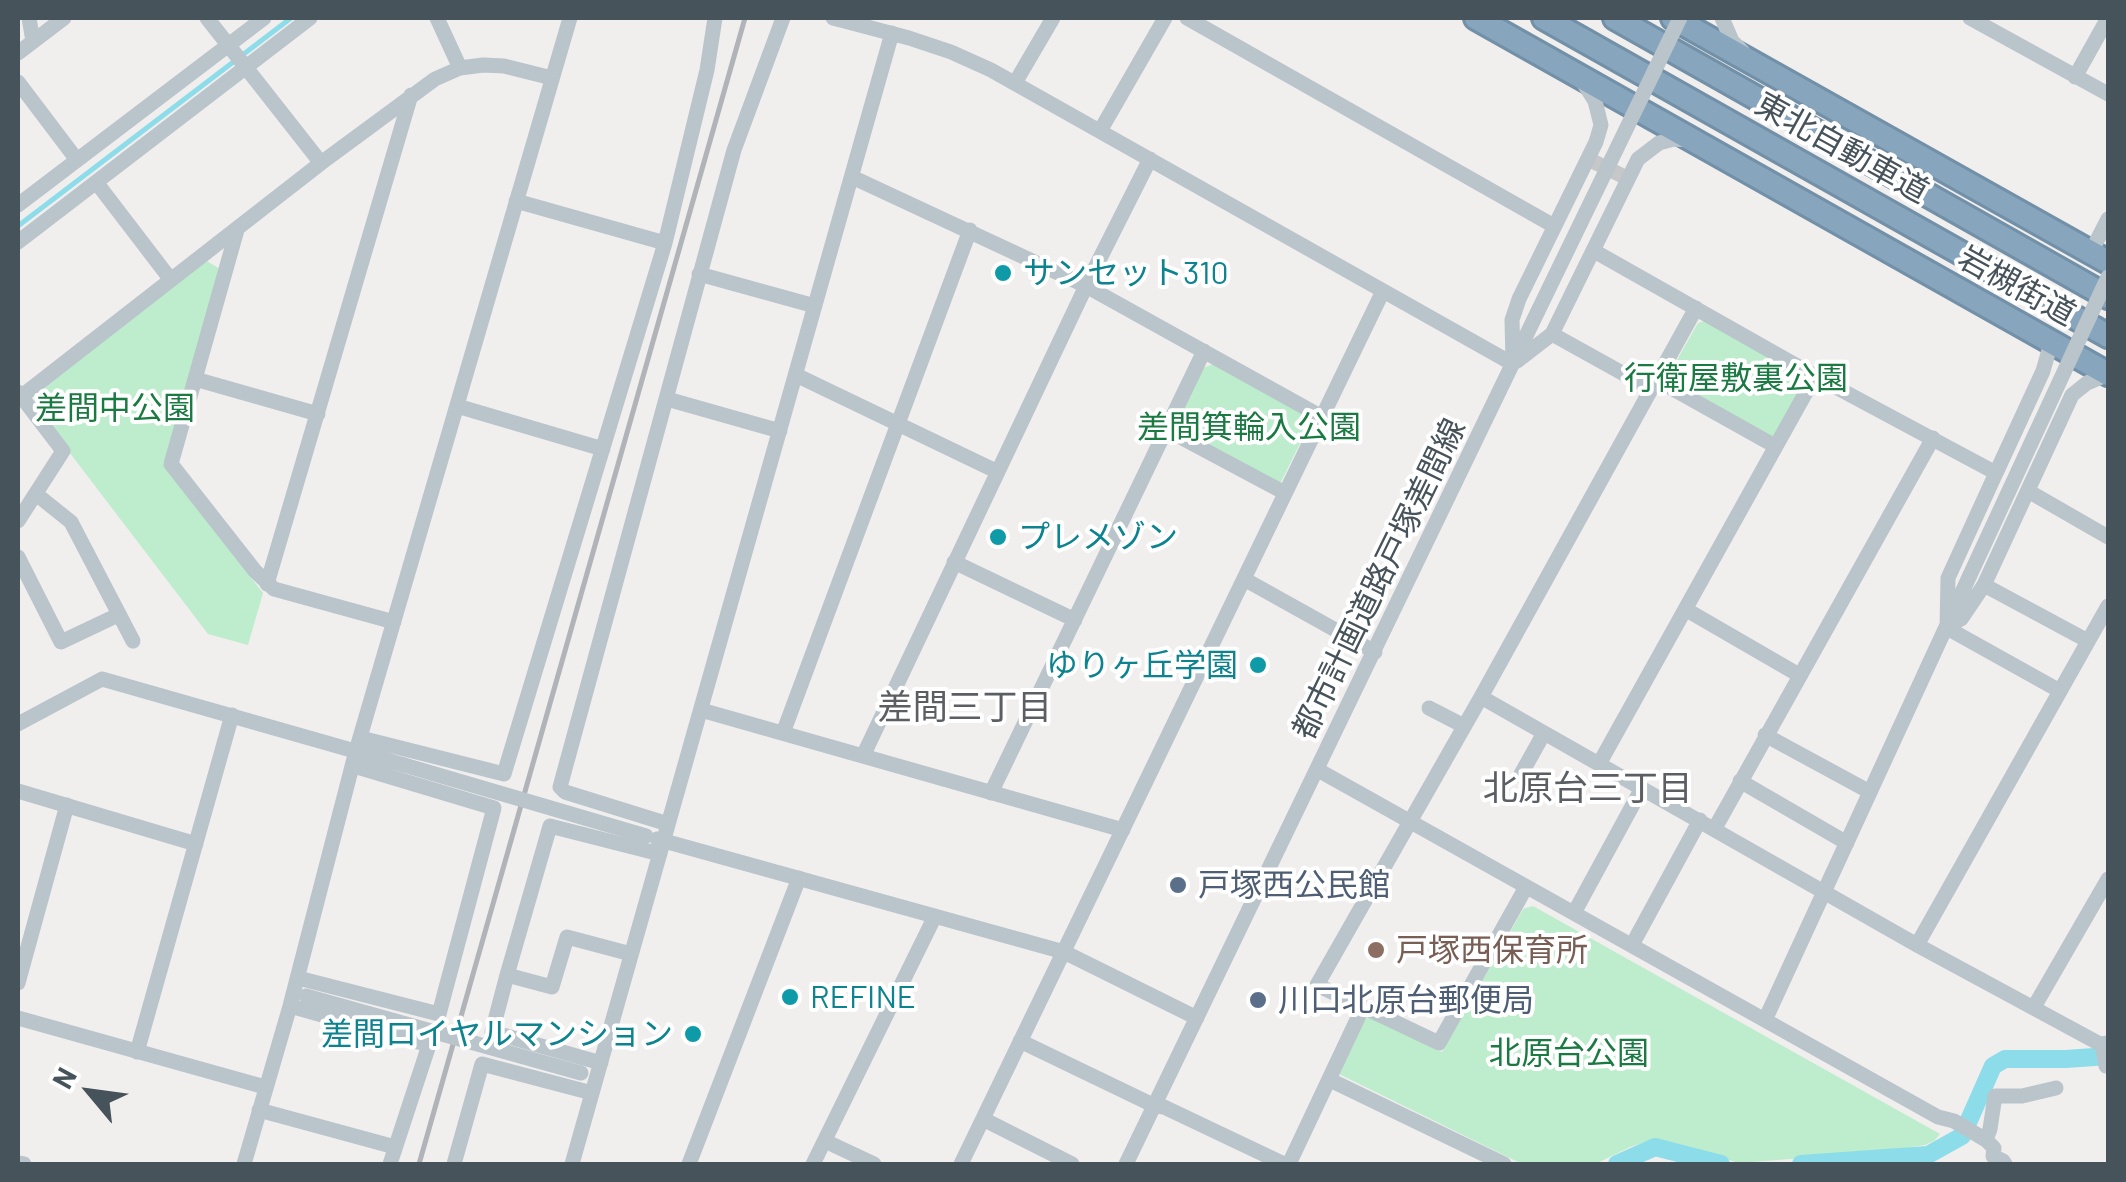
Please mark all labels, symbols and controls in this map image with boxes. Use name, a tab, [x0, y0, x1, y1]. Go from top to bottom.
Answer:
street label: 東北自動車道	[1749, 85, 1935, 211]
street label: 岩槻街道	[1952, 238, 2082, 334]
place label: サンセット310	[1023, 254, 1229, 292]
marker: サンセット310	[992, 262, 1014, 284]
park label: 行衛屋敷裏公園	[1624, 359, 1848, 397]
park label: 差間中公園	[35, 389, 195, 427]
park label: 差間箕輪入公園	[1137, 408, 1361, 446]
street label: 都市計画道路戸塚差間線	[1285, 412, 1473, 746]
place label: プレメゾン	[1018, 518, 1178, 556]
marker: プレメゾン	[987, 526, 1009, 548]
place label: ゆりヶ丘学園	[1046, 646, 1238, 684]
marker: ゆりヶ丘学園	[1247, 654, 1269, 676]
district label: 差間三丁目	[878, 686, 1052, 728]
district label: 北原台三丁目	[1483, 767, 1693, 809]
place label: 戸塚西公民館	[1198, 866, 1390, 904]
marker: 戸塚西公民館	[1167, 874, 1189, 896]
place label: 戸塚西保育所	[1396, 931, 1588, 969]
marker: 戸塚西保育所	[1365, 939, 1387, 961]
place label: REFINE	[810, 978, 916, 1016]
place label: 川口北原台郵便局	[1278, 981, 1534, 1019]
marker: REFINE	[779, 986, 801, 1008]
marker: 川口北原台郵便局	[1247, 989, 1269, 1011]
place label: 差間ロイヤルマンション	[321, 1015, 673, 1053]
marker: 差間ロイヤルマンション	[682, 1023, 704, 1045]
park label: 北原台公園	[1489, 1034, 1649, 1072]
north arrow	[40, 1042, 140, 1142]
text: N	[44, 1061, 83, 1094]

